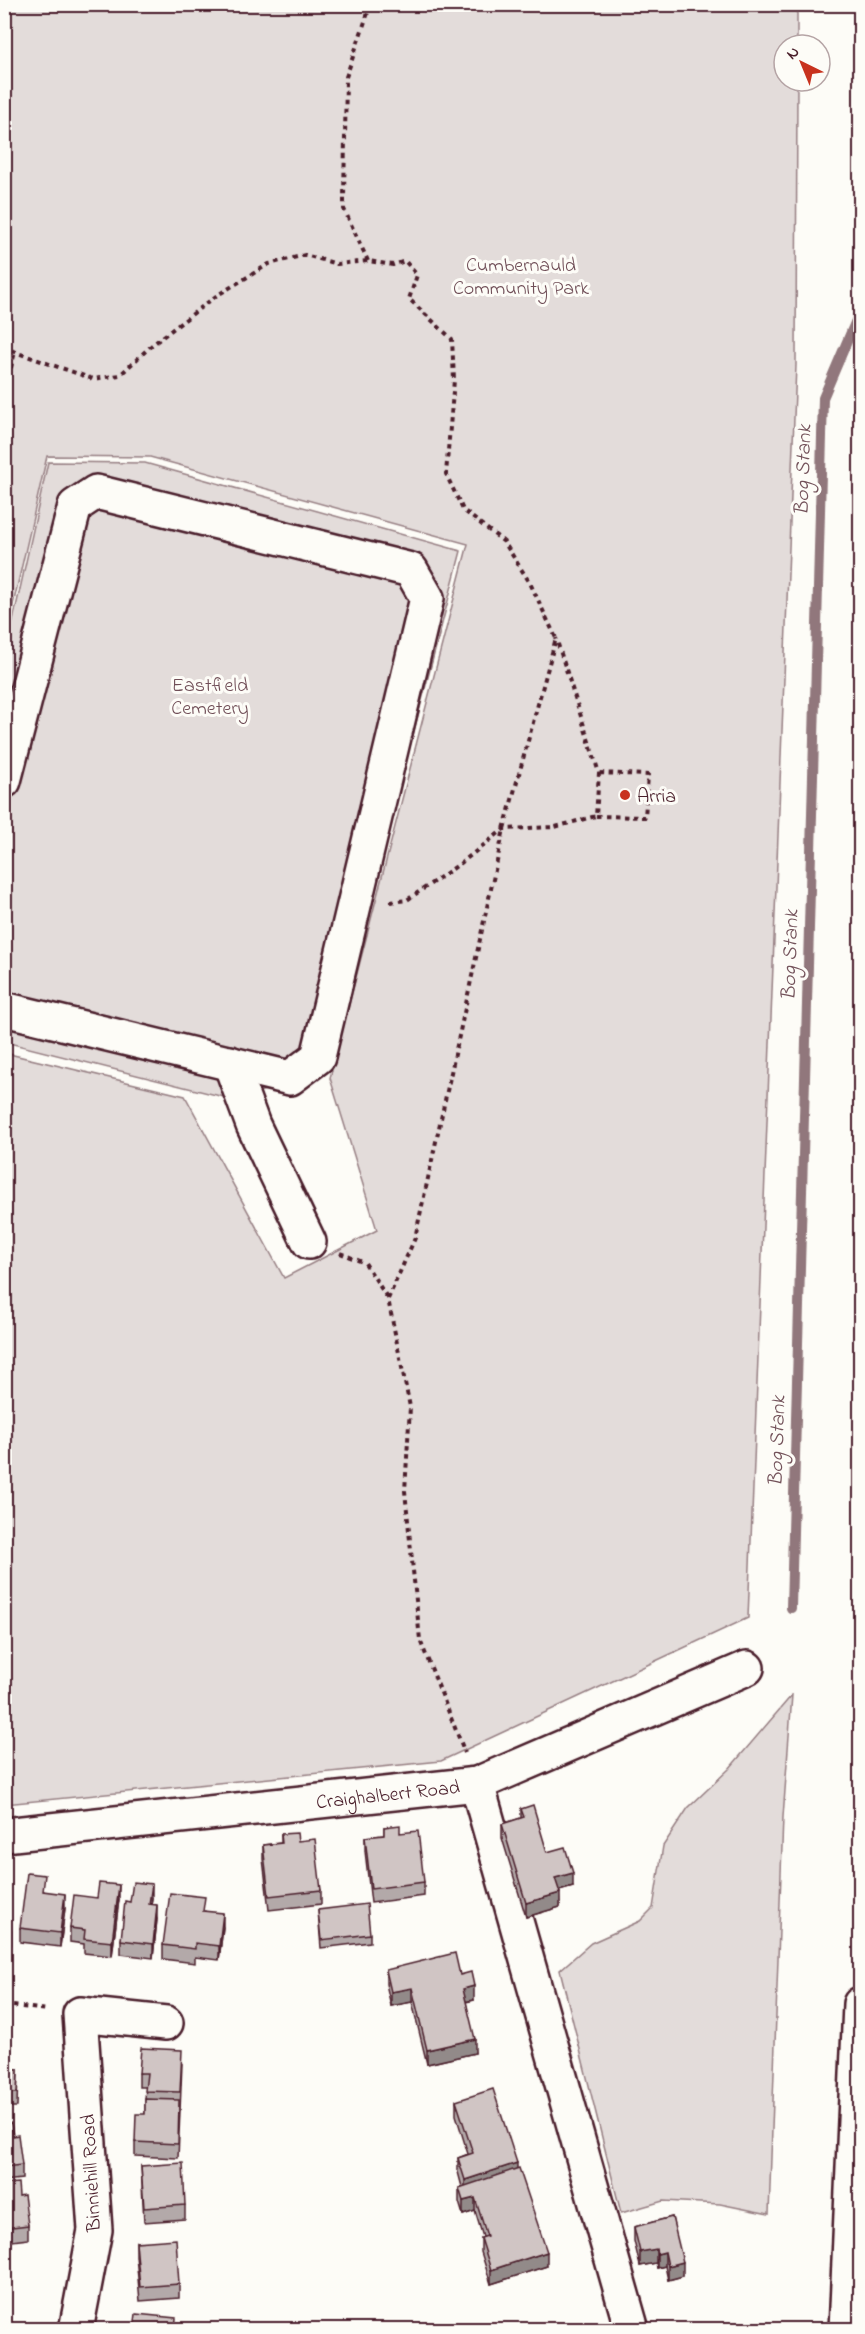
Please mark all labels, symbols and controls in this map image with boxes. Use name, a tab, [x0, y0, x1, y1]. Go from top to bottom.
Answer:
north arrow	[772, 33, 832, 93]
text: N	[781, 41, 805, 66]
park label: Cumbernauld Community Park	[453, 252, 589, 304]
water label: Bog Stank	[787, 423, 822, 516]
park label: Eastfield Cemetery	[171, 672, 249, 724]
place label: Arria	[637, 783, 676, 812]
marker: Arria	[618, 788, 632, 802]
water label: Bog Stank	[774, 908, 809, 1001]
water label: Bog Stank	[761, 1394, 796, 1487]
street label: Craighalbert Road	[315, 1774, 461, 1818]
street label: Binniehill Road	[75, 2113, 110, 2233]

